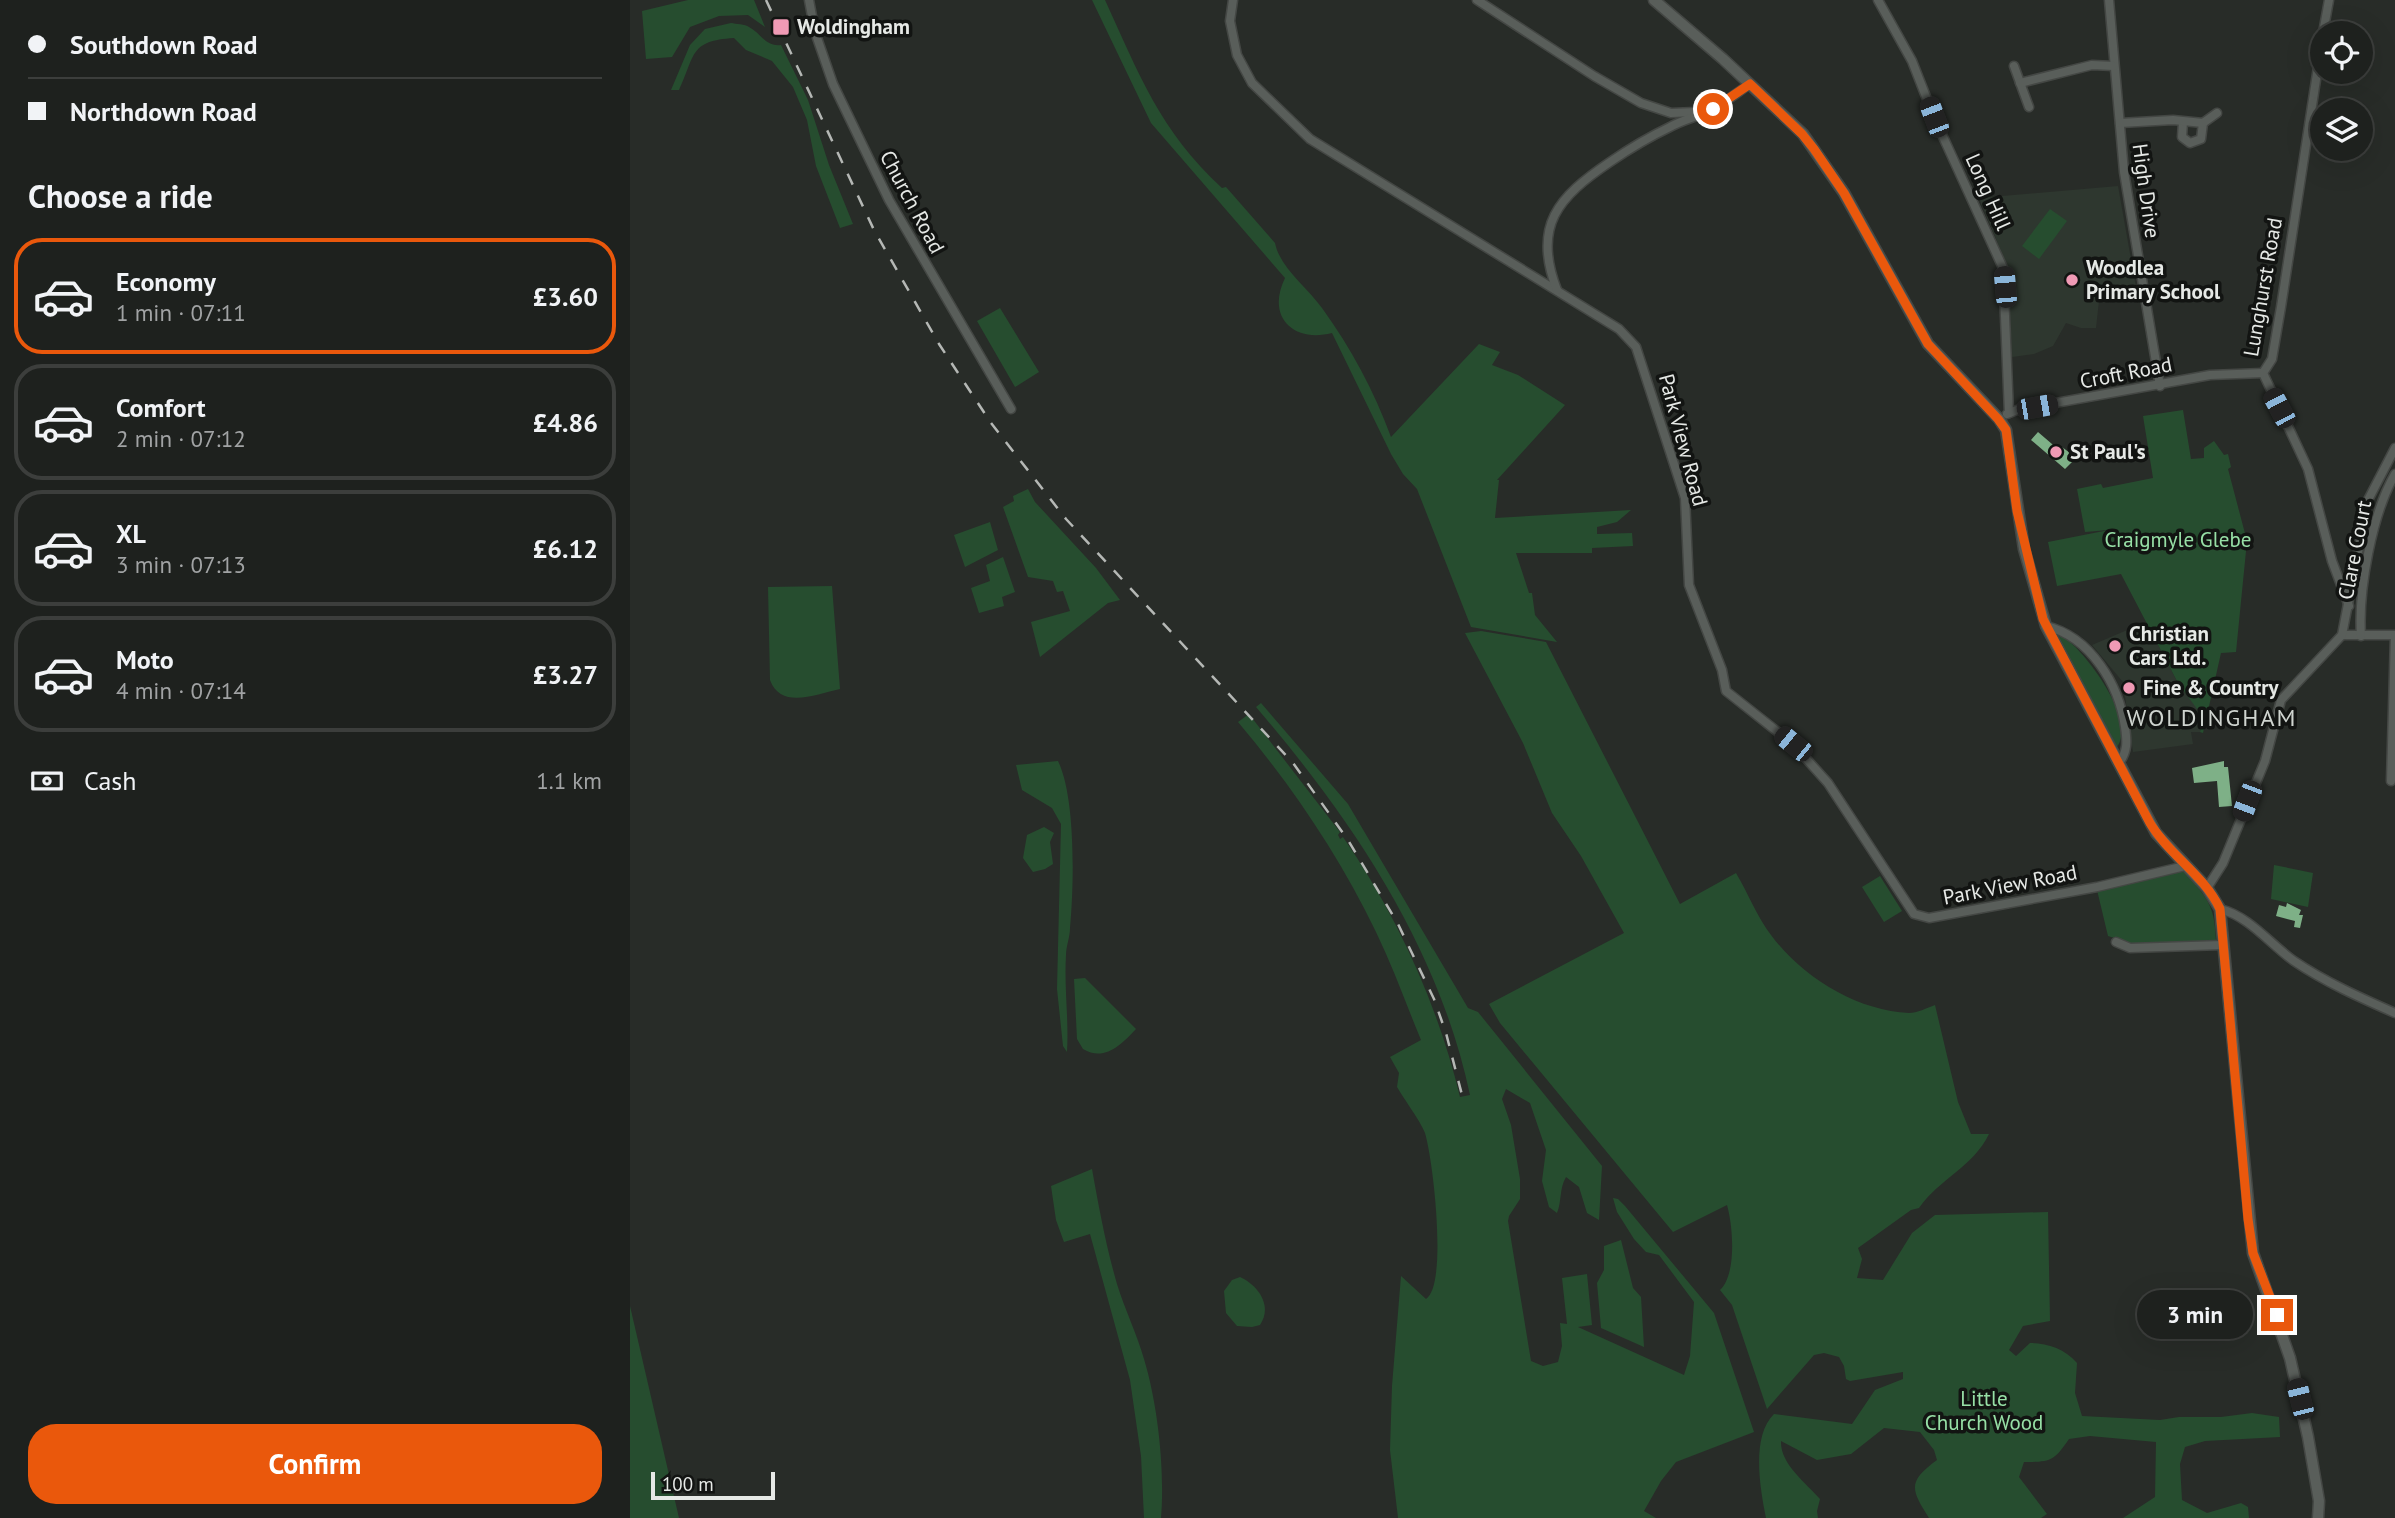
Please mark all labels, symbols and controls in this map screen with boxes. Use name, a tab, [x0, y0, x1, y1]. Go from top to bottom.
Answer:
place label: Woldingham	[797, 13, 910, 40]
marker: Woldingham	[771, 17, 791, 37]
map controls	[2310, 21, 2373, 161]
button: locate	[2310, 21, 2373, 84]
text: Southdown Road	[70, 28, 258, 61]
route start	[1697, 93, 1729, 125]
car	[1917, 94, 1952, 140]
text: Northdown Road	[70, 95, 257, 128]
button: layers	[2310, 98, 2373, 161]
street label: High Drive	[2127, 142, 2166, 240]
street label: Church Road	[874, 146, 951, 258]
street label: Long Hill	[1960, 149, 2017, 234]
text: Choose a ride	[28, 175, 213, 217]
street label: Lunghurst Road	[2237, 215, 2288, 358]
place label: Woodlea Primary School	[2086, 254, 2221, 305]
icon: car	[32, 265, 95, 328]
text: Economy	[116, 265, 216, 298]
car	[1993, 265, 2018, 309]
marker: Woodlea Primary School	[2064, 272, 2080, 288]
text: £3.60	[533, 280, 598, 313]
text: 1 min · 07:11	[116, 298, 246, 327]
street label: Croft Road	[2078, 350, 2174, 395]
street label: Park View Road	[1653, 371, 1714, 509]
car	[2260, 385, 2299, 431]
icon: car	[32, 391, 95, 454]
text: Comfort	[116, 391, 206, 424]
car	[2015, 393, 2060, 421]
text: £4.86	[533, 406, 598, 439]
text: 2 min · 07:12	[116, 424, 246, 453]
place label: St Paul's	[2070, 438, 2146, 465]
marker: St Paul's	[2048, 444, 2064, 460]
street label: Clare Court	[2332, 498, 2377, 602]
icon: car	[32, 517, 95, 580]
text: XL	[116, 517, 146, 550]
park label: Craigmyle Glebe	[2105, 526, 2252, 553]
text: £6.12	[533, 532, 598, 565]
text: 3 min · 07:13	[116, 550, 246, 579]
place label: Christian Cars Ltd.	[2129, 620, 2209, 671]
marker: Christian Cars Ltd.	[2107, 638, 2123, 654]
icon: car	[32, 643, 95, 706]
text: Moto	[116, 643, 174, 676]
text: £3.27	[533, 658, 598, 691]
place label: Fine & Country	[2143, 674, 2280, 701]
text: 4 min · 07:14	[116, 676, 246, 705]
marker: Fine & Country	[2121, 680, 2137, 696]
district label: WOLDINGHAM	[2127, 702, 2297, 733]
car	[1771, 723, 1816, 765]
icon: cash	[28, 762, 66, 800]
text: Cash	[84, 764, 136, 797]
text: 1.1 km	[536, 766, 602, 795]
car	[2230, 778, 2265, 824]
street label: Park View Road	[1941, 858, 2079, 911]
callout: 3 min	[2137, 1290, 2252, 1340]
route end	[2261, 1299, 2293, 1331]
text: 3 min	[2167, 1300, 2223, 1329]
car	[2285, 1376, 2316, 1422]
park label: Little Church Wood	[1925, 1385, 2043, 1436]
button: Confirm	[28, 1424, 602, 1504]
scale bar	[651, 1469, 775, 1501]
text: 100 m	[662, 1472, 714, 1496]

